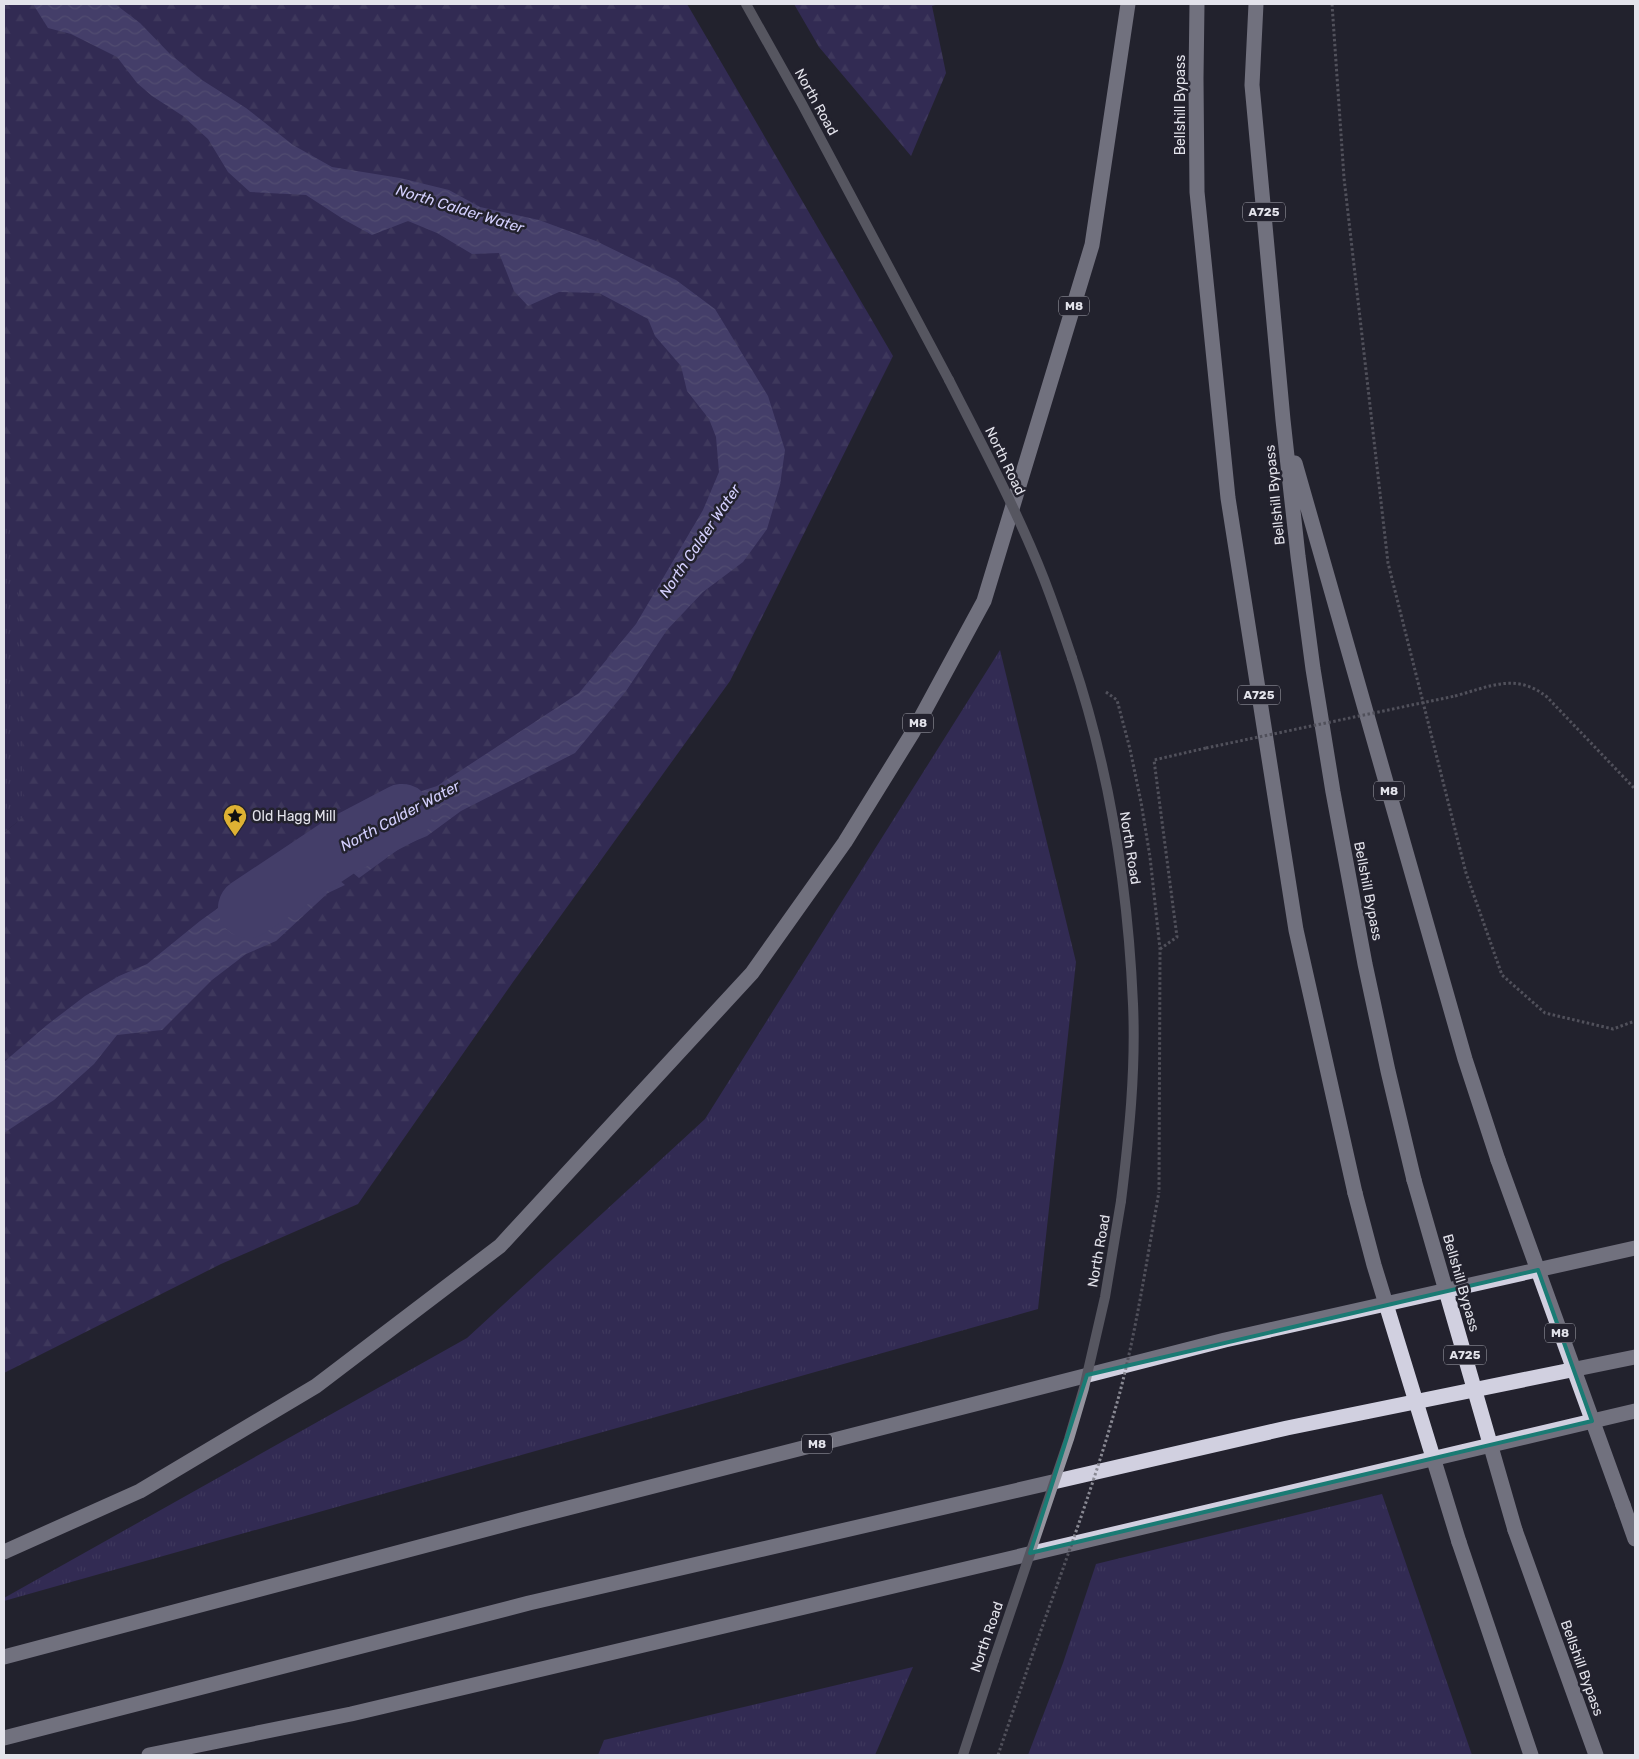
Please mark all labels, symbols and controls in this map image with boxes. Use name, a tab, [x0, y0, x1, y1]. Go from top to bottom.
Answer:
street label: Bellshill Bypass	[1172, 55, 1189, 155]
street label: North Road	[791, 66, 841, 138]
water label: North Calder Water	[394, 181, 527, 237]
road number: A725	[1243, 202, 1285, 222]
road number: M8	[1059, 296, 1089, 316]
street label: North Road	[981, 424, 1029, 498]
street label: Bellshill Bypass	[1261, 444, 1289, 546]
water label: North Calder Water	[655, 480, 745, 601]
road number: A725	[1238, 686, 1280, 704]
road number: M8	[903, 714, 933, 732]
water label: North Calder Water	[337, 776, 464, 855]
road number: M8	[1374, 781, 1404, 800]
place icon: Old Hagg Mill	[222, 803, 248, 837]
place label: Old Hagg Mill	[252, 808, 336, 825]
street label: North Road	[1116, 810, 1144, 886]
street label: Bellshill Bypass	[1350, 840, 1386, 942]
street label: North Road	[1084, 1213, 1114, 1289]
street label: Bellshill Bypass	[1439, 1232, 1483, 1334]
road number: M8	[1545, 1324, 1575, 1342]
road number: A725	[1444, 1346, 1486, 1364]
road number: M8	[802, 1435, 832, 1454]
street label: North Road	[967, 1599, 1007, 1675]
street label: Bellshill Bypass	[1557, 1618, 1607, 1718]

